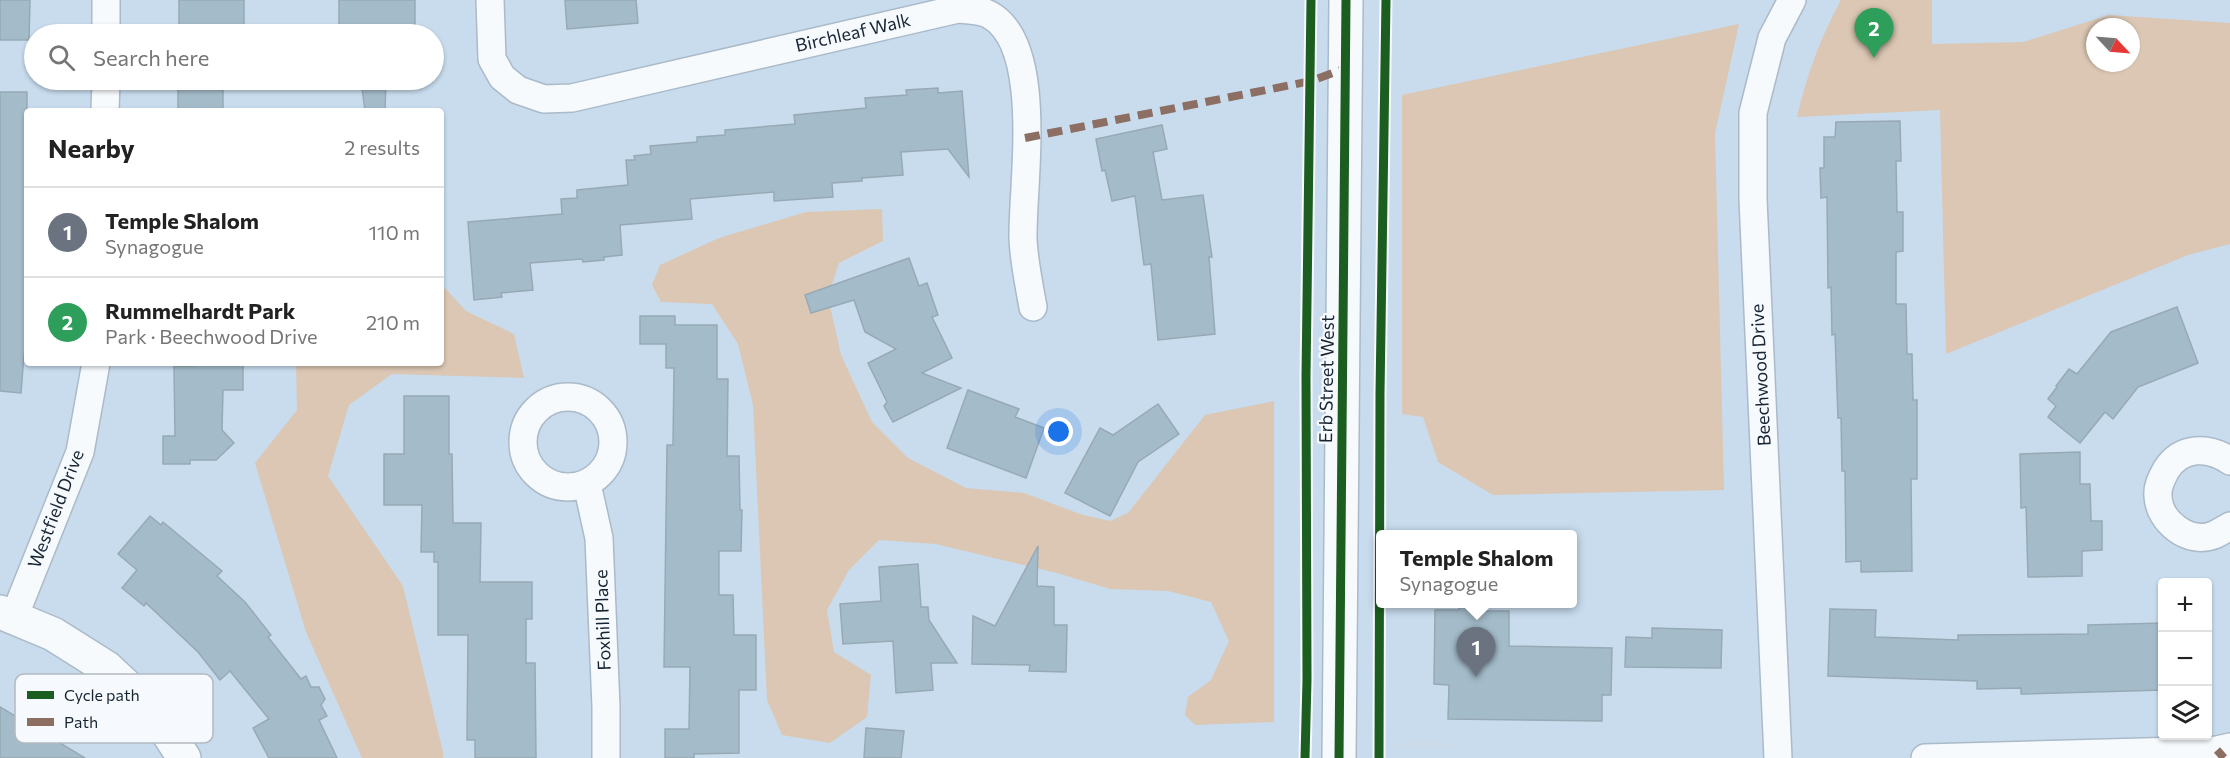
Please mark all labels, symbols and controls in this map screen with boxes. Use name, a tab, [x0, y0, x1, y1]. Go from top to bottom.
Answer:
street label: Birchleaf Walk	[793, 8, 913, 56]
pin: 2	[1854, 8, 1894, 58]
north arrow	[2086, 18, 2140, 72]
search box	[24, 24, 444, 90]
icon: search	[45, 41, 78, 74]
text: Search here	[93, 44, 209, 71]
text: Nearby	[48, 132, 135, 163]
text: 2 results	[344, 135, 420, 159]
text: Temple Shalom	[105, 207, 259, 234]
text: 1	[63, 220, 72, 244]
text: 110 m	[369, 220, 420, 244]
text: Synagogue	[105, 234, 204, 258]
text: Rummelhardt Park	[105, 297, 296, 324]
street label: Beechwood Drive	[1745, 303, 1775, 447]
text: 2	[62, 310, 73, 334]
text: 210 m	[366, 310, 420, 334]
street label: Erb Street West	[1314, 315, 1338, 443]
text: Park · Beechwood Drive	[105, 324, 318, 348]
your location	[1044, 417, 1073, 446]
street label: Westfield Drive	[22, 446, 88, 571]
popup	[1376, 530, 1577, 608]
text: Temple Shalom	[1399, 544, 1554, 571]
street label: Foxhill Place	[589, 569, 615, 671]
text: Synagogue	[1399, 571, 1498, 595]
map controls	[2158, 578, 2212, 740]
button: +	[2158, 578, 2212, 632]
pin: 1	[1456, 628, 1496, 677]
button: −	[2158, 632, 2212, 686]
legend	[15, 674, 213, 743]
text: Cycle path	[64, 685, 140, 704]
button: layers	[2158, 686, 2212, 740]
text: Path	[64, 712, 98, 731]

